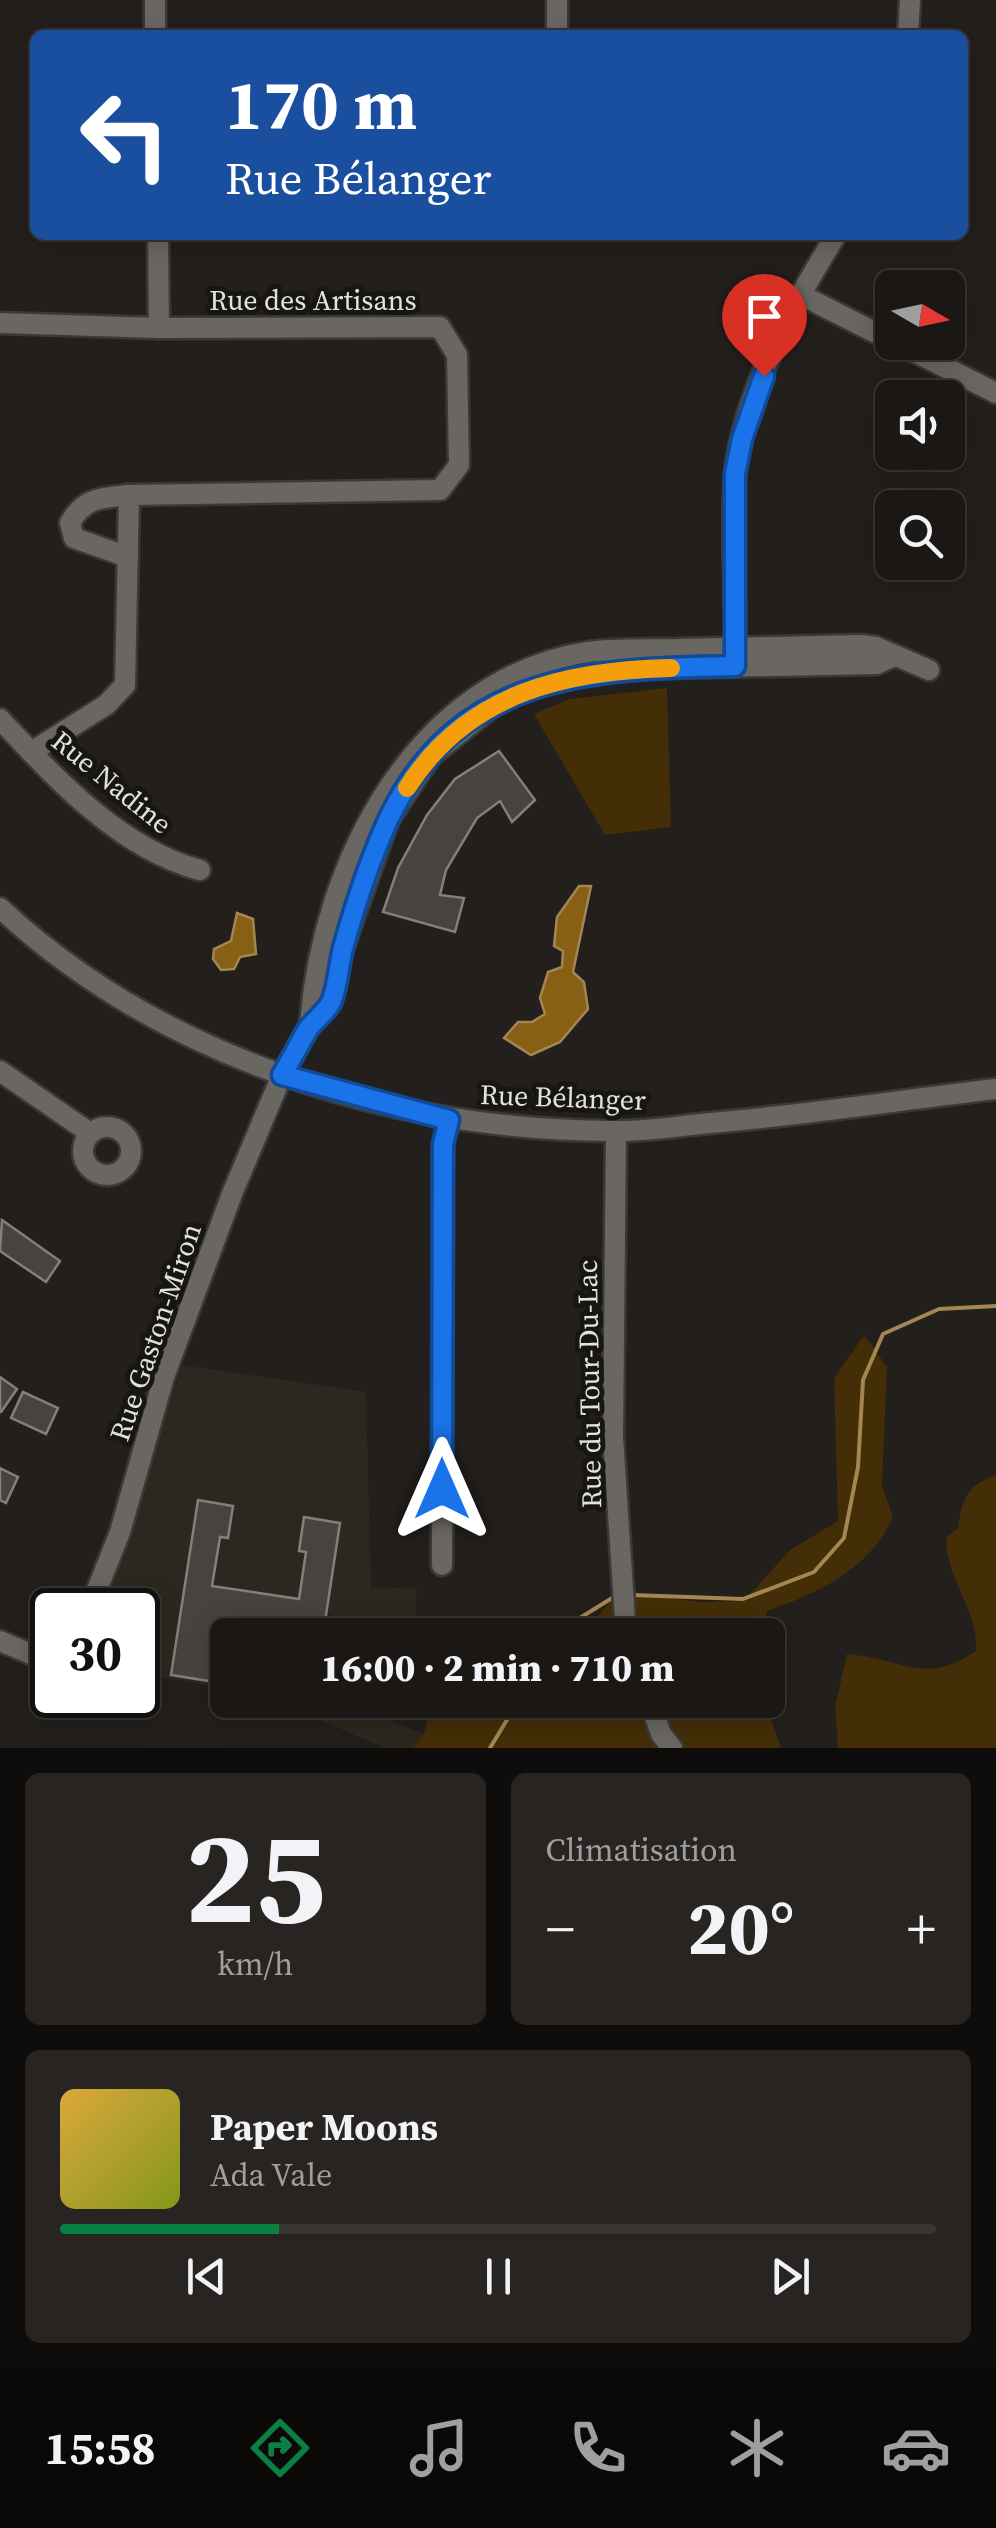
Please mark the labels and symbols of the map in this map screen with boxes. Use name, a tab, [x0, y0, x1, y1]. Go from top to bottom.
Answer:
north arrow	[875, 270, 965, 360]
pin	[722, 274, 807, 377]
street label: Rue des Artisans	[209, 281, 417, 319]
street label: Rue Nadine	[44, 722, 180, 842]
street label: Rue Bélanger	[479, 1075, 647, 1119]
street label: Rue Gaston-Miron	[100, 1218, 210, 1446]
street label: Rue du Tour-Du-Lac	[568, 1260, 610, 1508]
position arrow	[390, 1437, 494, 1541]
speed limit sign: 30	[30, 1588, 160, 1718]

